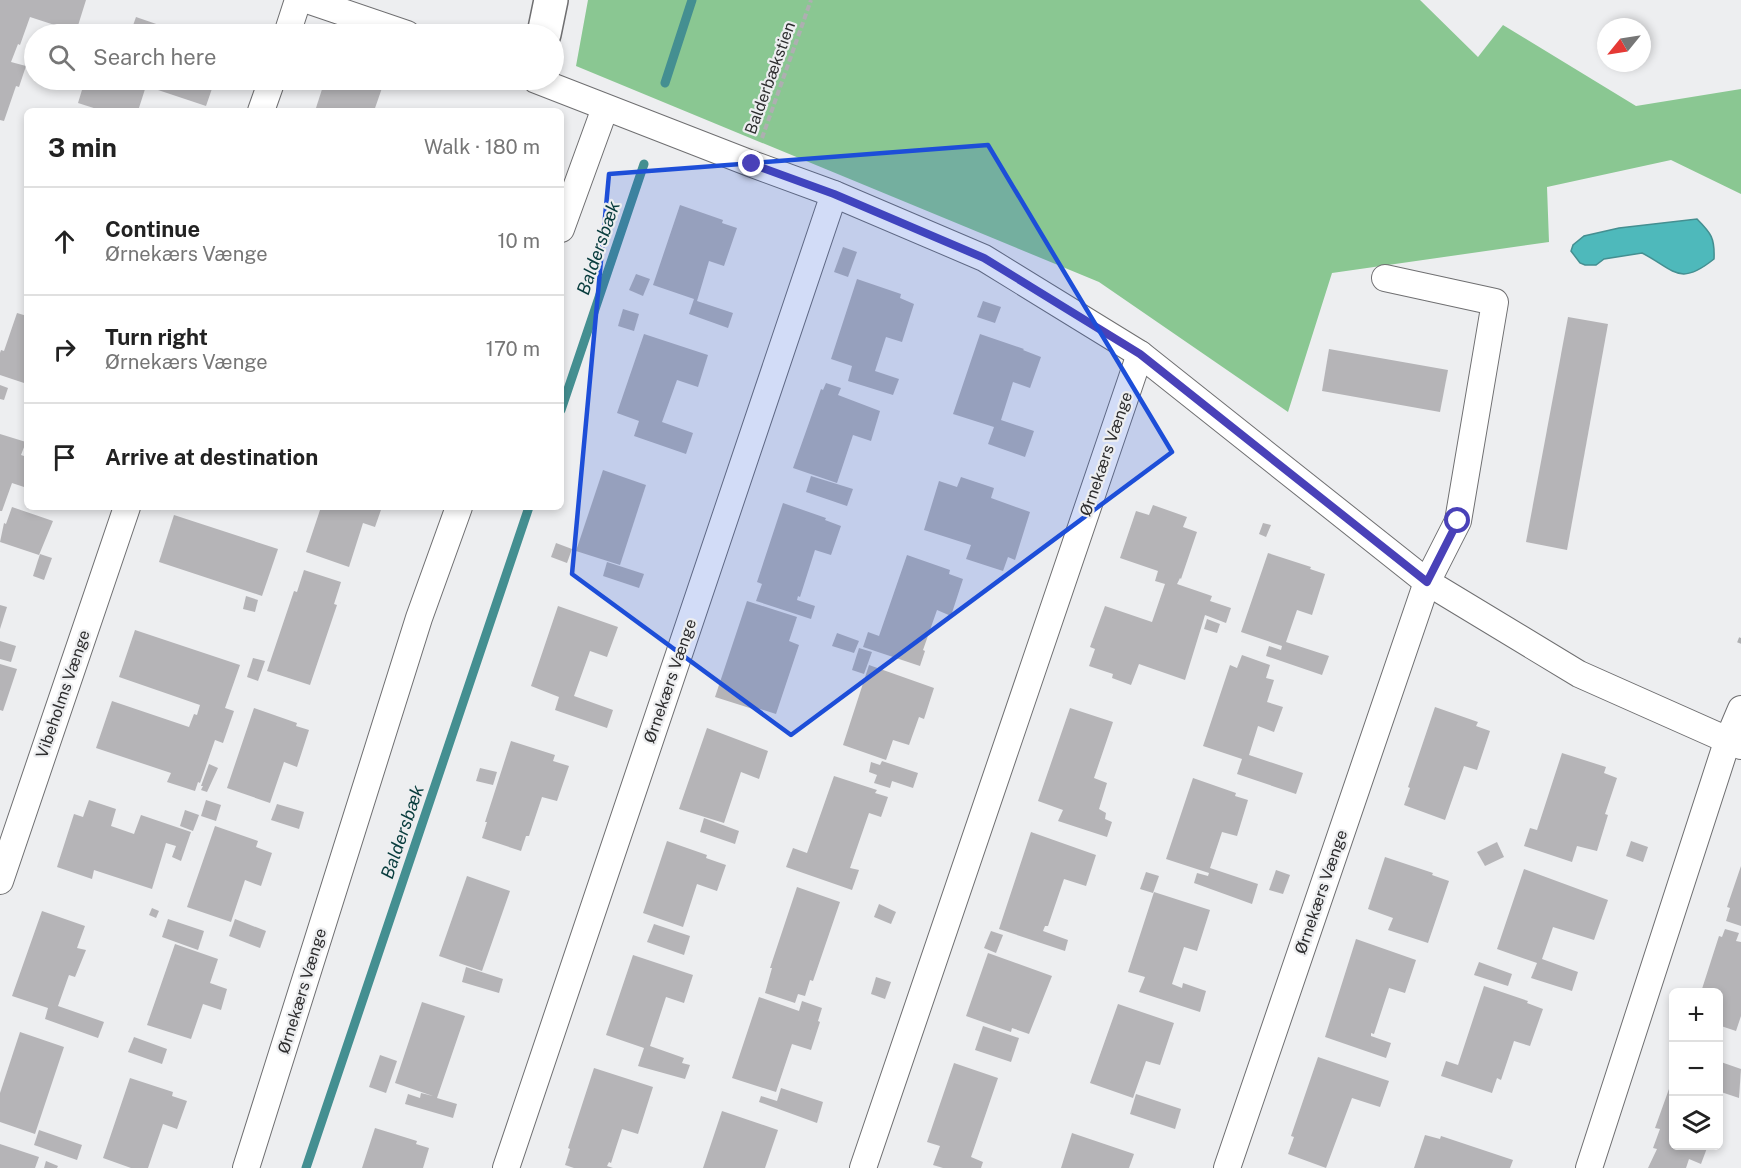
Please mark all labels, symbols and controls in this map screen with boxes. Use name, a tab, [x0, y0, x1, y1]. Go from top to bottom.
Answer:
north arrow	[1597, 18, 1651, 72]
street label: Balderbækstien	[741, 19, 799, 137]
search box	[24, 24, 564, 90]
icon: search	[45, 41, 78, 74]
text: Search here	[93, 44, 217, 70]
text: 3 min	[48, 132, 117, 163]
text: Walk · 180 m	[424, 135, 540, 159]
route end	[738, 150, 764, 176]
water label: Baldersbæk	[572, 198, 624, 298]
text: Continue	[105, 216, 200, 242]
icon: ahead	[48, 225, 81, 258]
text: 10 m	[497, 229, 540, 253]
text: Ørnekærs Vænge	[105, 242, 268, 266]
text: Turn right	[105, 324, 208, 350]
icon: right	[48, 333, 81, 366]
text: 170 m	[486, 337, 540, 361]
text: Ørnekærs Vænge	[105, 350, 268, 374]
street label: Ørnekærs Vænge	[1076, 389, 1136, 519]
icon: arrive	[48, 441, 81, 474]
text: Arrive at destination	[105, 444, 318, 470]
route start	[1444, 507, 1470, 533]
street label: Ørnekærs Vænge	[640, 616, 700, 746]
street label: Vibeholms Vænge	[32, 627, 94, 761]
water label: Baldersbæk	[376, 782, 428, 882]
street label: Ørnekærs Vænge	[1291, 827, 1351, 957]
street label: Ørnekærs Vænge	[274, 926, 330, 1056]
map controls	[1669, 988, 1723, 1150]
button: +	[1669, 988, 1723, 1042]
button: −	[1669, 1042, 1723, 1096]
button: layers	[1669, 1096, 1723, 1150]

